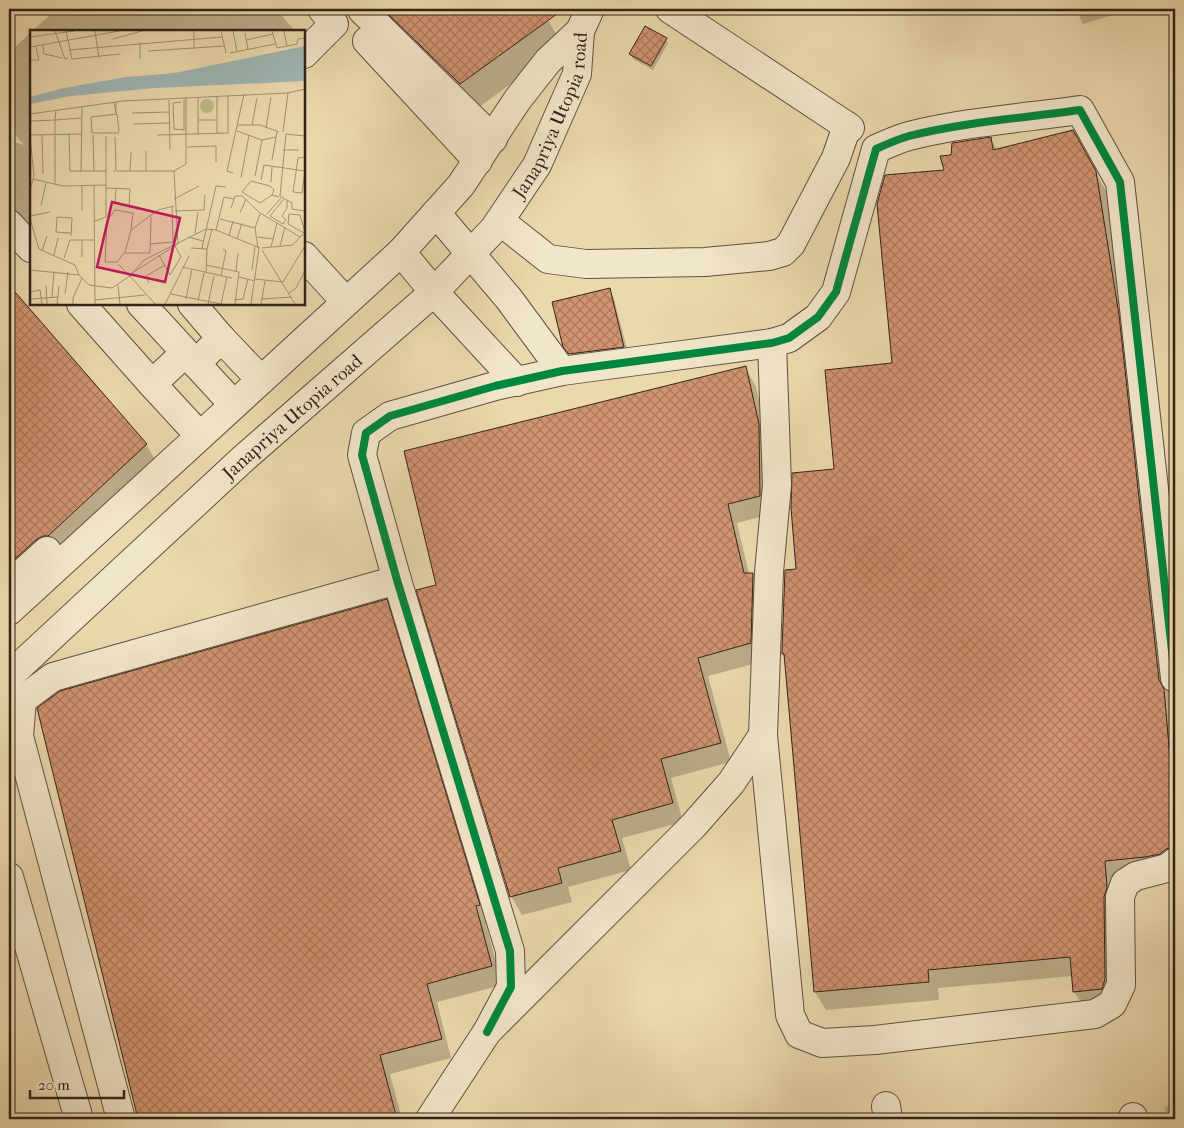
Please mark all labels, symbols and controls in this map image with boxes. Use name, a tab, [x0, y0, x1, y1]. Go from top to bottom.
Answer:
inset map	[30, 30, 305, 305]
street label: Janapriya Utopia road	[507, 31, 592, 204]
street label: Janapriya Utopia road	[217, 350, 367, 486]
scale bar	[30, 1068, 124, 1100]
text: 20 m	[38, 1076, 70, 1094]

